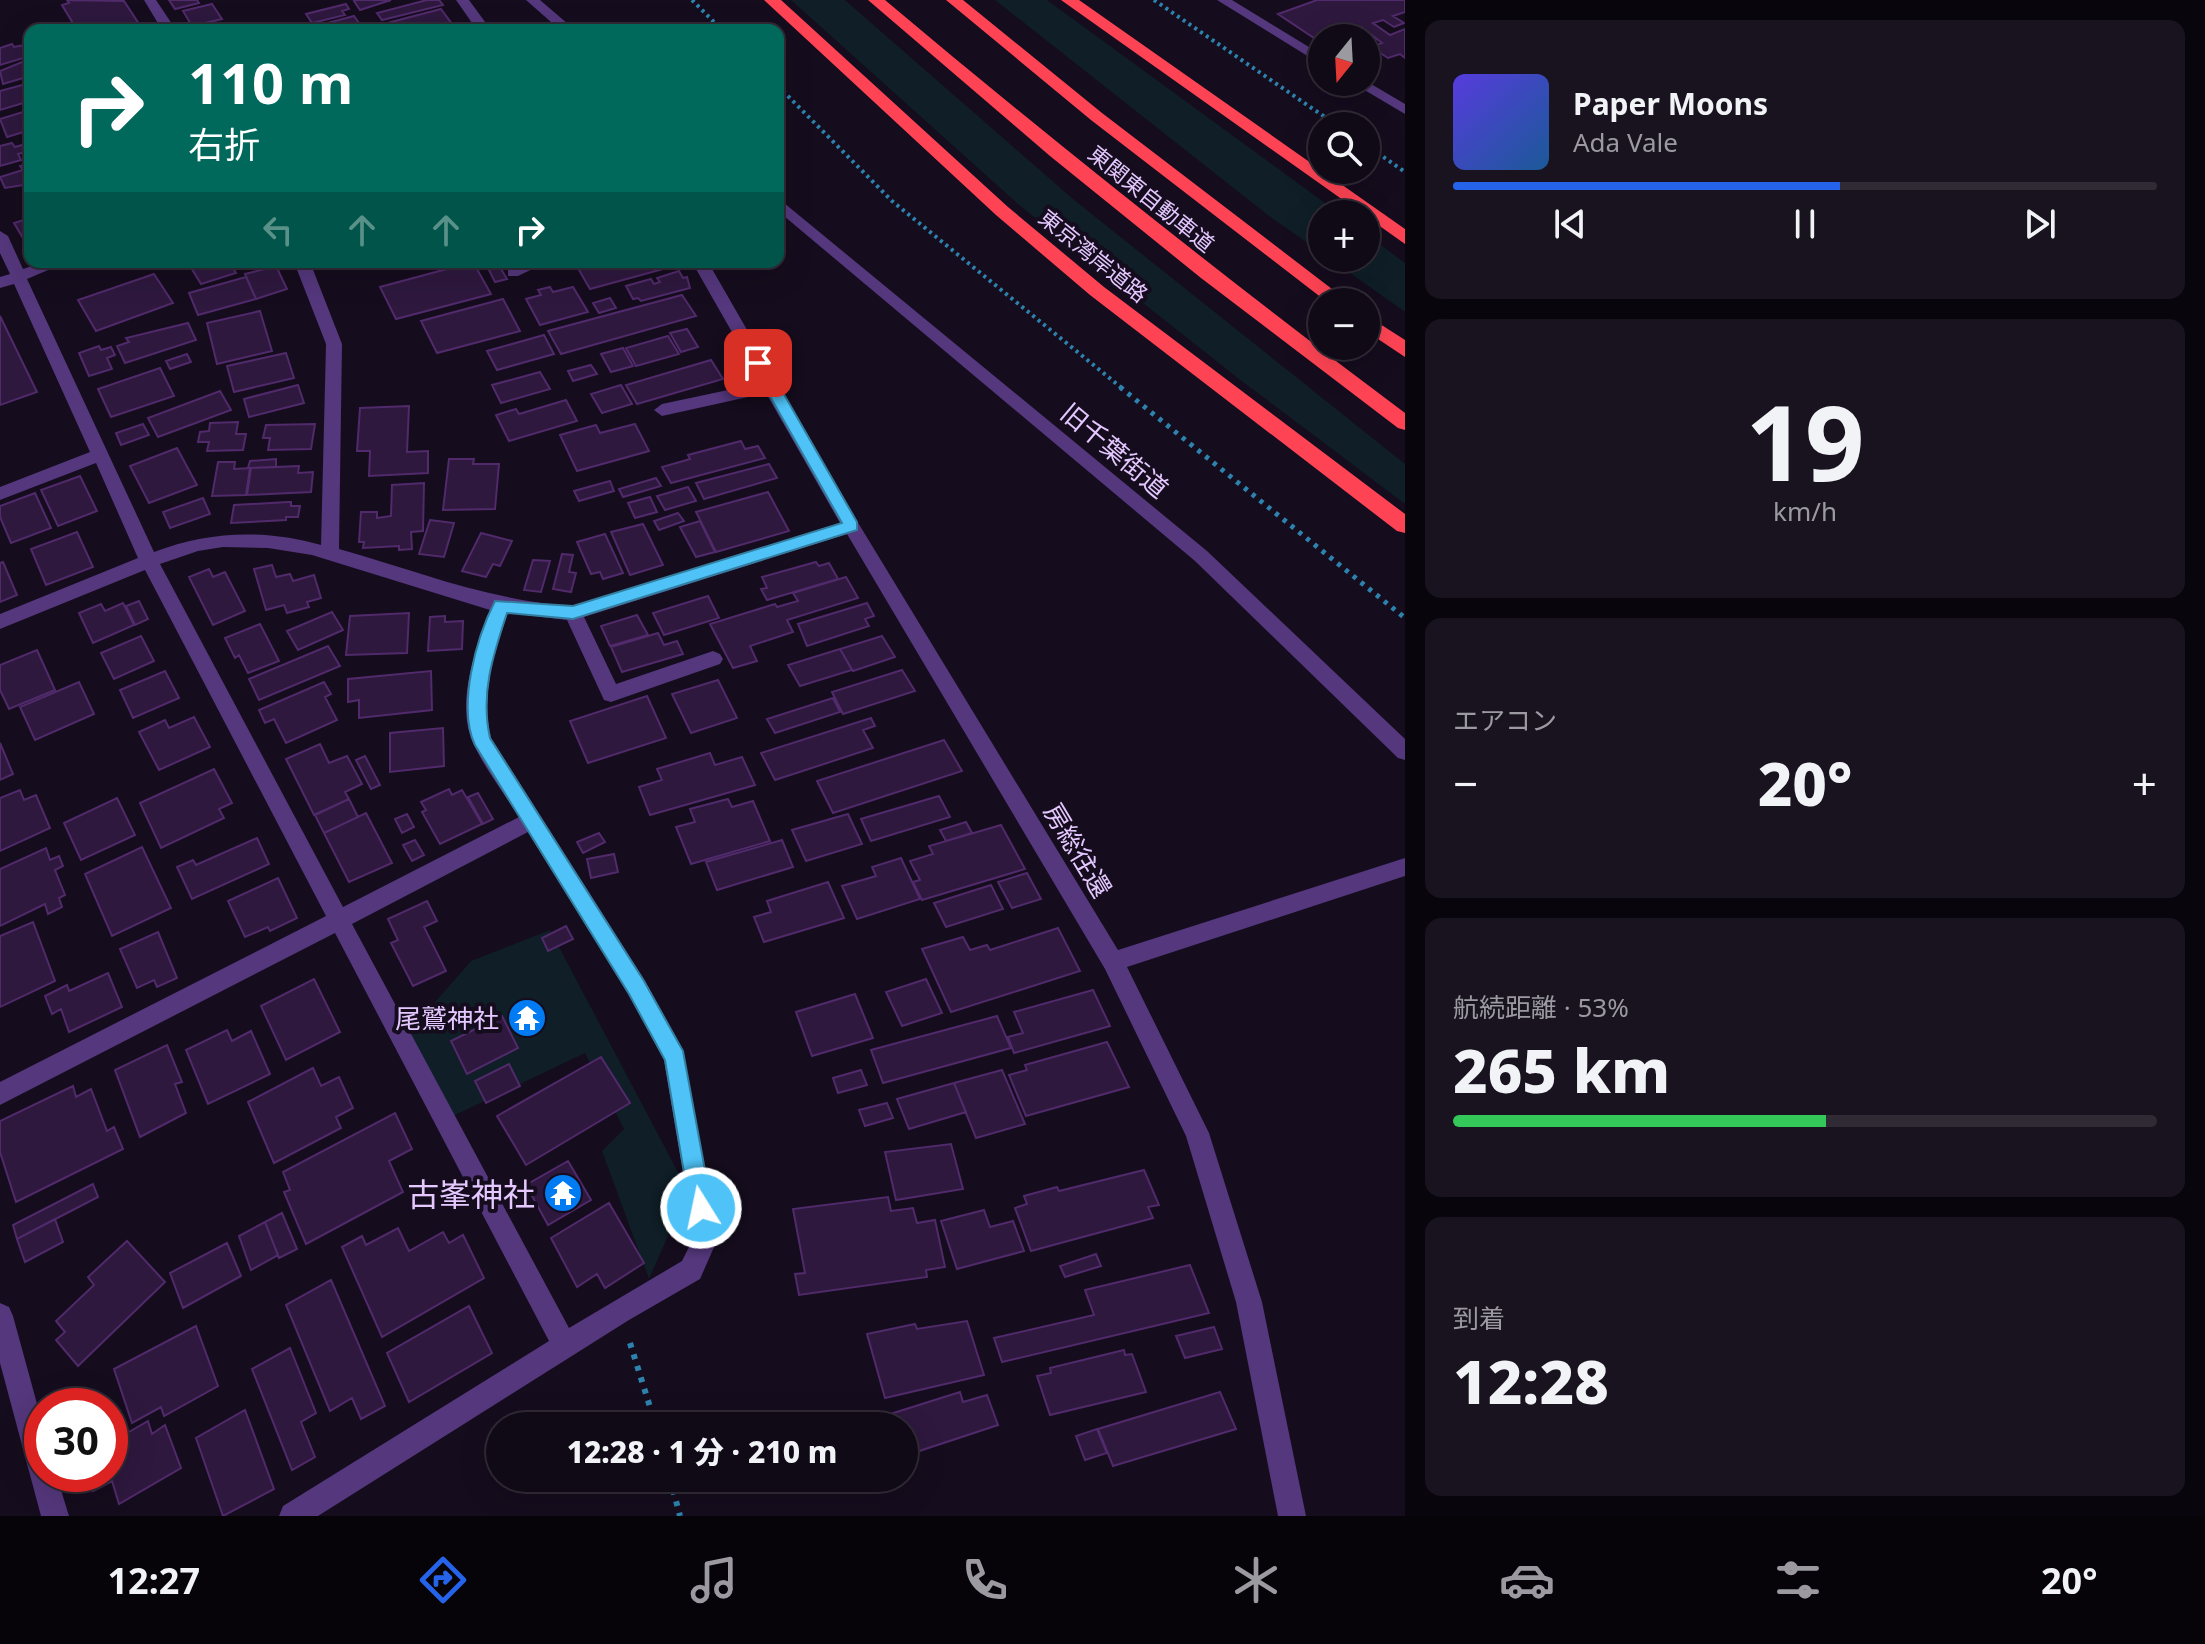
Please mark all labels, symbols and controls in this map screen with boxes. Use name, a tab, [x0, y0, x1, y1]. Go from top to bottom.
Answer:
north arrow	[1308, 24, 1380, 96]
map controls	[1308, 24, 1380, 360]
text: 110 m	[188, 44, 353, 120]
icon: right	[56, 56, 160, 160]
text: Paper Moons	[1573, 83, 1768, 124]
button: search	[1308, 112, 1380, 184]
text: 右折	[188, 120, 260, 169]
text: Ada Vale	[1573, 124, 1678, 160]
street label: 東関東自動車道	[1083, 138, 1221, 258]
button: +	[1308, 200, 1380, 272]
street label: 東京湾岸道路	[1033, 202, 1155, 308]
icon: previous	[1548, 202, 1592, 246]
icon: pause	[1783, 202, 1827, 246]
icon: next	[2018, 202, 2062, 246]
icon: left	[256, 208, 300, 252]
icon: ahead	[340, 208, 384, 252]
icon: ahead	[424, 208, 468, 252]
icon: right	[508, 208, 552, 252]
button: −	[1308, 288, 1380, 360]
pin	[724, 329, 792, 397]
icon: arrive	[736, 341, 780, 385]
text: 19	[1746, 370, 1864, 511]
street label: 旧千葉街道	[1054, 394, 1176, 506]
text: km/h	[1773, 493, 1837, 529]
text: エアコン	[1453, 702, 1557, 738]
text: 20°	[1758, 742, 1852, 824]
text: −	[1453, 753, 1478, 813]
text: +	[2132, 753, 2157, 813]
street label: 房総往還	[1036, 796, 1120, 904]
text: 航続距離 · 53%	[1453, 989, 1629, 1025]
temple icon: 尾鷲神社	[506, 997, 548, 1039]
place label: 尾鷲神社	[395, 1000, 499, 1036]
text: 265 km	[1453, 1029, 1670, 1111]
position arrow	[659, 1166, 743, 1250]
place label: 古峯神社	[407, 1172, 535, 1215]
temple icon: 古峯神社	[542, 1172, 584, 1214]
text: 到着	[1453, 1300, 1505, 1336]
text: 12:28	[1453, 1340, 1609, 1422]
speed limit sign: 30	[24, 1388, 128, 1492]
text: 12:28 · 1 分 · 210 m	[567, 1431, 837, 1472]
icon: directions	[415, 1552, 471, 1608]
icon: music	[686, 1552, 742, 1608]
icon: phone	[957, 1552, 1013, 1608]
icon: climate	[1228, 1552, 1284, 1608]
icon: car	[1499, 1552, 1555, 1608]
icon: filters	[1770, 1552, 1826, 1608]
text: 12:27	[108, 1556, 200, 1605]
text: 20°	[2041, 1556, 2097, 1605]

